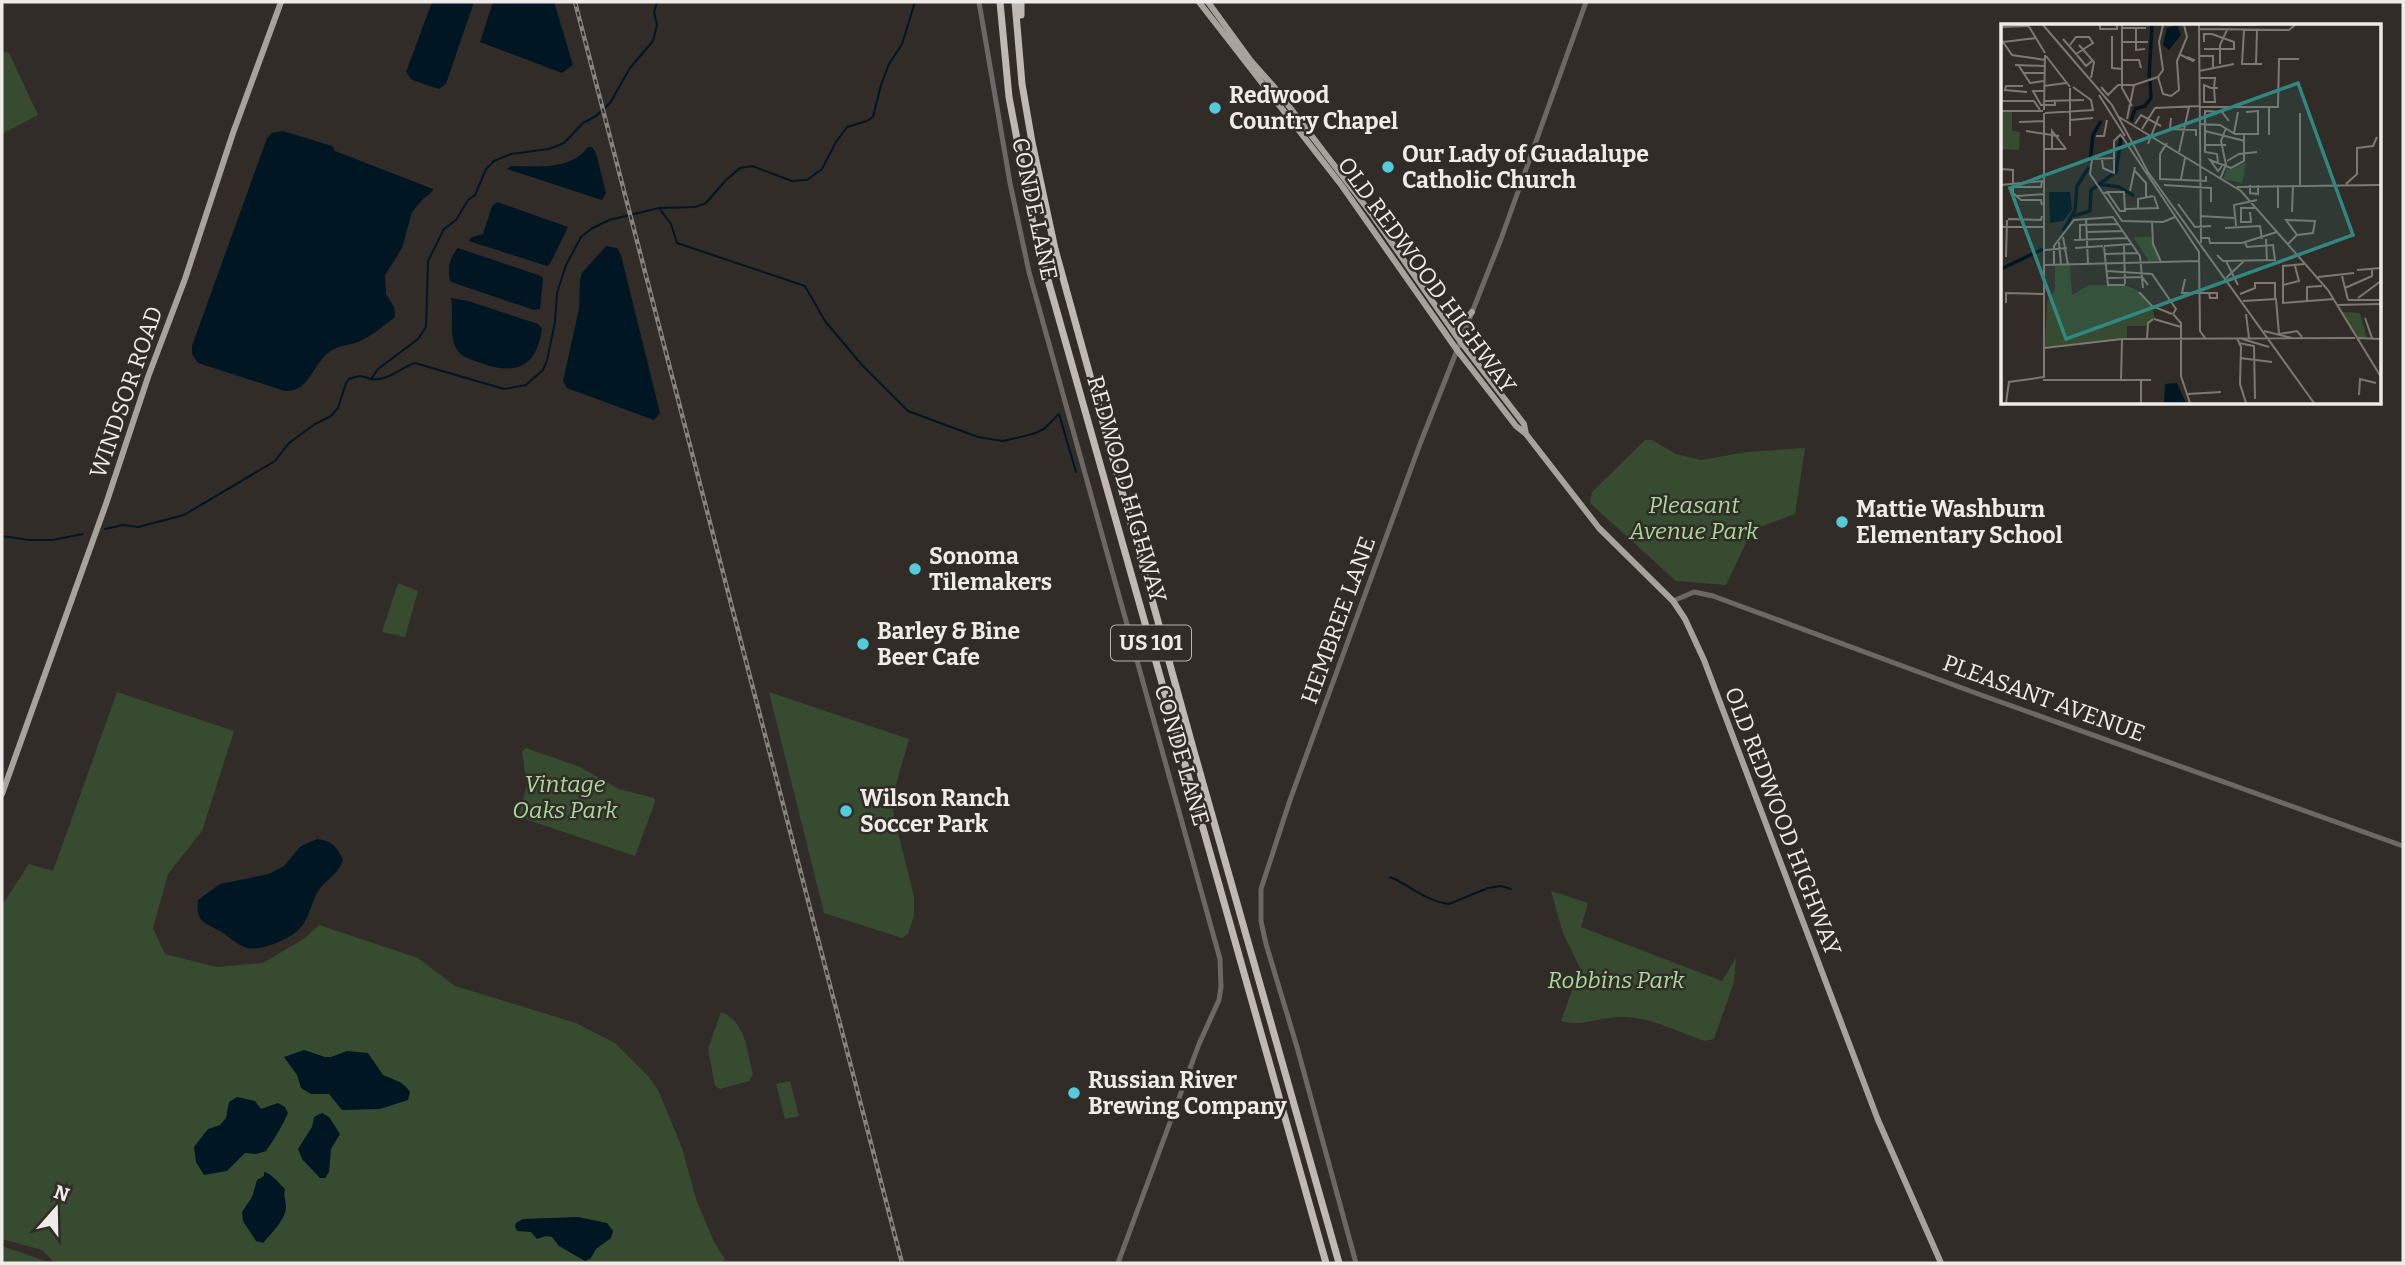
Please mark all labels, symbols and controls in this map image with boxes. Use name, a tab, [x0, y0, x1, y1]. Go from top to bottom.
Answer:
inset map	[2001, 24, 2380, 404]
place label: Redwood Country Chapel	[1229, 81, 1398, 135]
marker: Redwood Country Chapel	[1207, 100, 1223, 116]
street label: CONDE LANE	[1006, 135, 1064, 283]
place label: Our Lady of Guadalupe Catholic Church	[1402, 140, 1649, 194]
street label: OLD REDWOOD HIGHWAY	[1332, 151, 1522, 399]
marker: Our Lady of Guadalupe Catholic Church	[1380, 159, 1396, 175]
street label: WINDSOR ROAD	[84, 303, 168, 481]
street label: REDWOOD HIGHWAY	[1081, 372, 1173, 606]
park label: Pleasant Avenue Park	[1629, 491, 1759, 545]
place label: Mattie Washburn Elementary School	[1856, 495, 2063, 549]
marker: Mattie Washburn Elementary School	[1834, 514, 1850, 530]
street label: HEMBREE LANE	[1295, 532, 1381, 708]
place label: Sonoma Tilemakers	[929, 542, 1052, 596]
marker: Sonoma Tilemakers	[907, 561, 923, 577]
place label: Barley & Bine Beer Cafe	[877, 617, 1020, 671]
road number: US 101	[1111, 626, 1191, 660]
marker: Barley & Bine Beer Cafe	[855, 636, 871, 652]
street label: PLEASANT AVENUE	[1939, 648, 2149, 748]
street label: CONDE LANE	[1148, 681, 1216, 829]
street label: OLD REDWOOD HIGHWAY	[1719, 683, 1847, 959]
park label: Vintage Oaks Park	[512, 770, 618, 824]
place label: Wilson Ranch Soccer Park	[860, 784, 1010, 838]
marker: Wilson Ranch Soccer Park	[838, 803, 854, 819]
park label: Robbins Park	[1547, 966, 1685, 994]
place label: Russian River Brewing Company	[1088, 1066, 1287, 1120]
marker: Russian River Brewing Company	[1066, 1085, 1082, 1101]
north arrow	[21, 1174, 91, 1244]
text: N	[51, 1180, 73, 1207]

